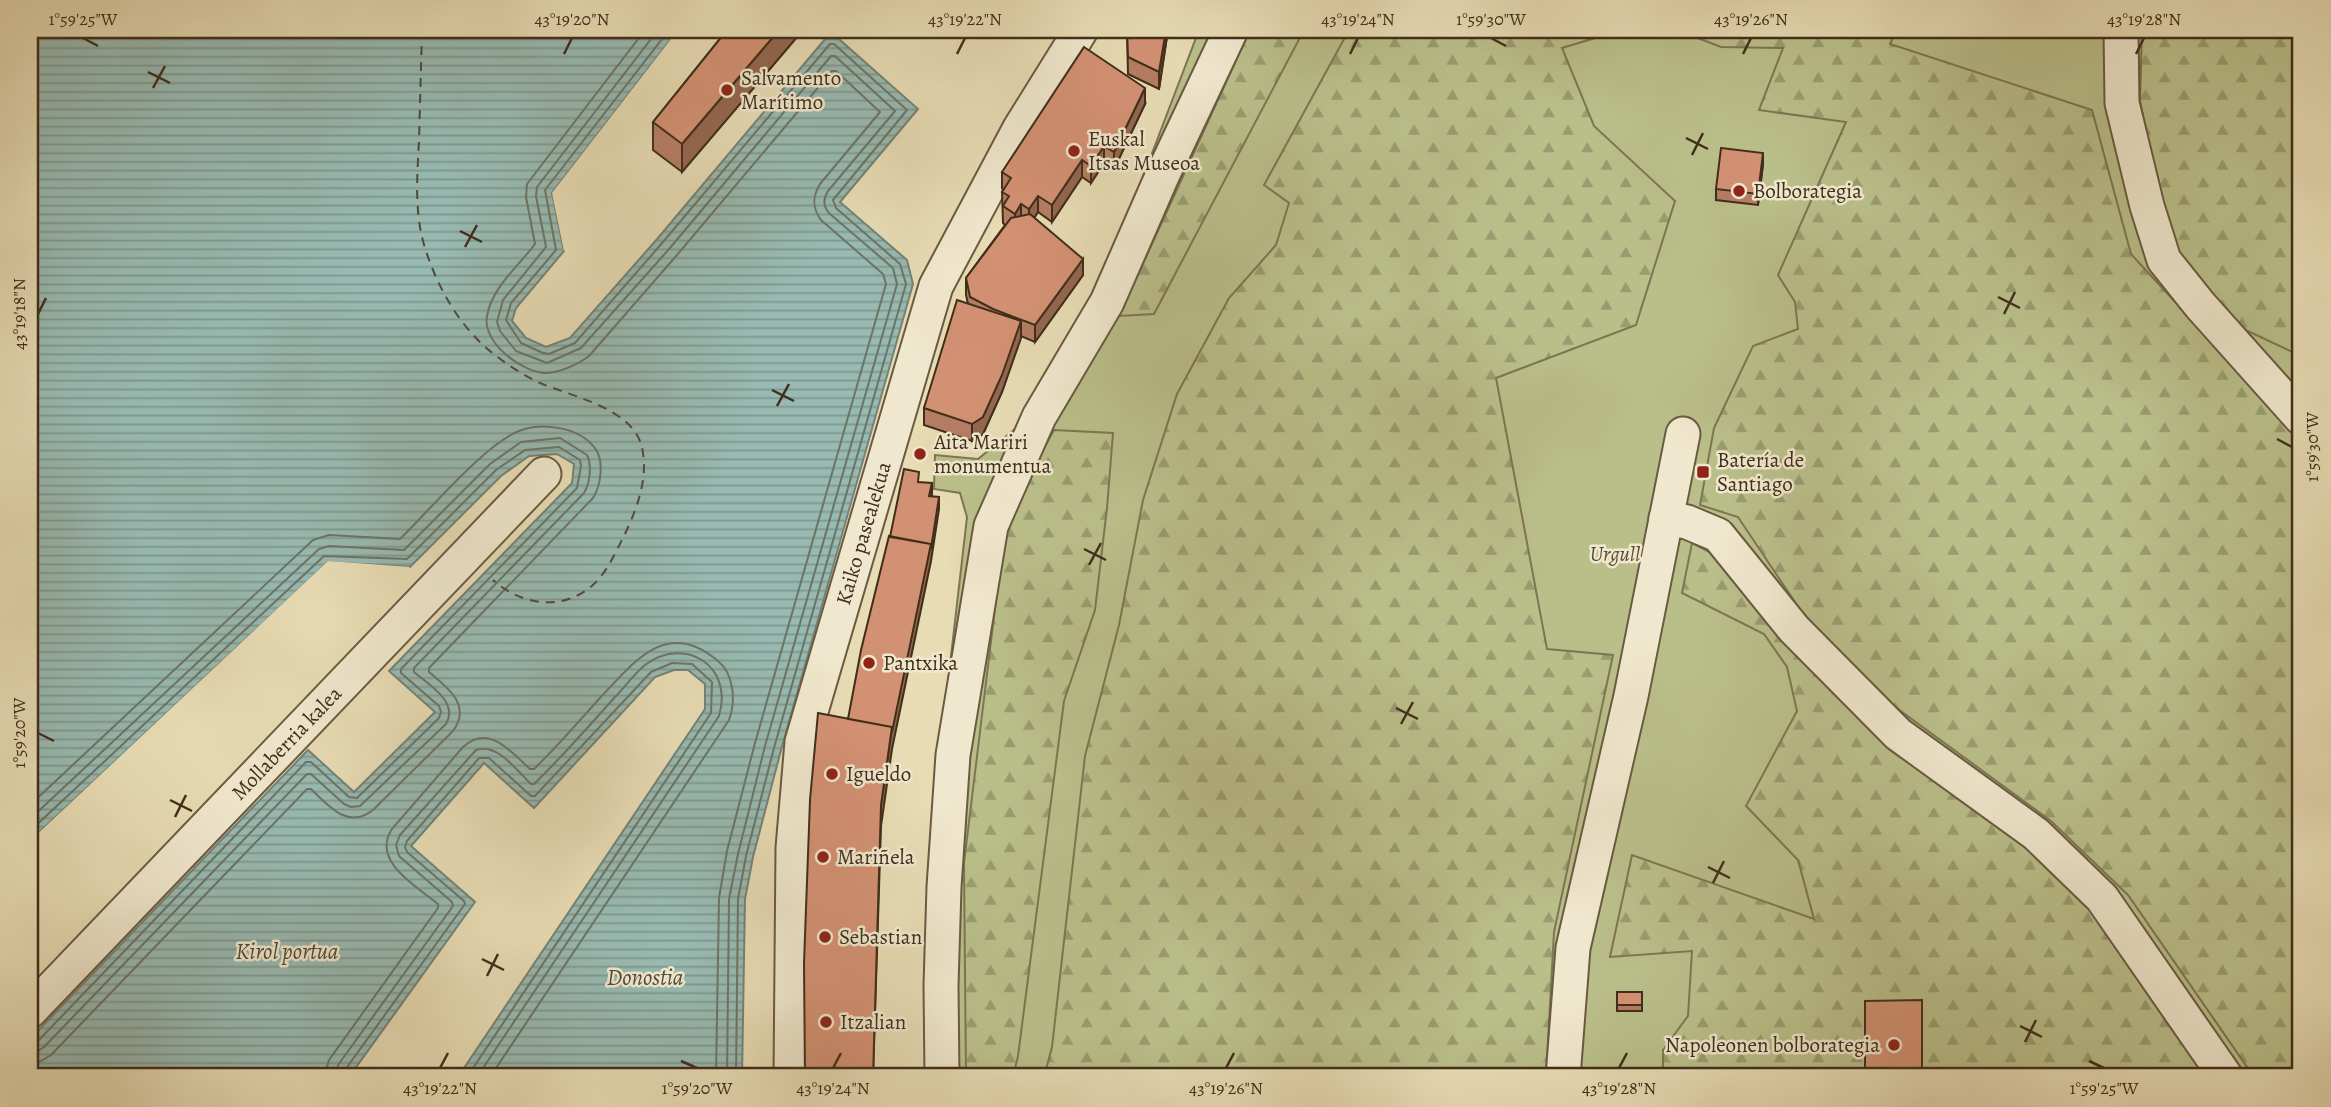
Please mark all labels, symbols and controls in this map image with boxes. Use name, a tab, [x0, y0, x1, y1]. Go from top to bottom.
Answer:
text: 1°59'25"W	[48, 7, 118, 31]
text: 43°19'20"N	[534, 7, 610, 31]
text: 43°19'22"N	[928, 7, 1002, 31]
text: 43°19'24"N	[1321, 7, 1395, 31]
text: 1°59'30"W	[1456, 7, 1526, 31]
text: 43°19'26"N	[1714, 7, 1788, 31]
text: 43°19'28"N	[2107, 7, 2181, 31]
place label: Salvamento Marítimo	[741, 64, 841, 116]
marker: Salvamento Marítimo	[719, 82, 735, 98]
place label: Euskal Itsas Museoa	[1088, 125, 1200, 177]
marker: Euskal Itsas Museoa	[1066, 143, 1082, 159]
place label: Bolborategia	[1753, 177, 1862, 205]
marker: Bolborategia	[1731, 183, 1747, 199]
text: 43°19'18"N	[7, 278, 31, 350]
text: 1°59'30"W	[2300, 412, 2324, 482]
place label: Aita Mariri monumentua	[933, 428, 1051, 480]
marker: Aita Mariri monumentua	[912, 446, 928, 462]
place label: Batería de Santiago	[1717, 446, 1804, 498]
street label: Kaiko pasealekua	[829, 458, 898, 608]
marker: Batería de Santiago	[1695, 464, 1711, 480]
park label: Urgull	[1590, 540, 1641, 568]
place label: Pantxika	[883, 649, 958, 677]
marker: Pantxika	[861, 655, 877, 671]
street label: Mollaberria kalea	[225, 680, 348, 806]
text: 1°59'20"W	[7, 697, 31, 768]
place label: Igueldo	[846, 760, 911, 788]
marker: Igueldo	[824, 766, 840, 782]
place label: Mariñela	[837, 843, 915, 871]
marker: Mariñela	[815, 849, 831, 865]
place label: Sebastian	[839, 923, 922, 951]
marker: Sebastian	[817, 929, 833, 945]
water label: Kirol portua	[236, 936, 339, 967]
water label: Donostia	[607, 962, 684, 993]
place label: Itzalian	[840, 1008, 906, 1036]
marker: Itzalian	[818, 1014, 834, 1030]
place label: Napoleonen bolborategia	[1665, 1031, 1880, 1059]
marker: Napoleonen bolborategia	[1886, 1037, 1902, 1053]
text: 43°19'22"N	[403, 1076, 477, 1100]
text: 1°59'20"W	[662, 1076, 733, 1100]
text: 43°19'24"N	[796, 1076, 870, 1100]
text: 43°19'26"N	[1189, 1076, 1263, 1100]
text: 43°19'28"N	[1582, 1076, 1656, 1100]
text: 1°59'25"W	[2069, 1076, 2139, 1100]

